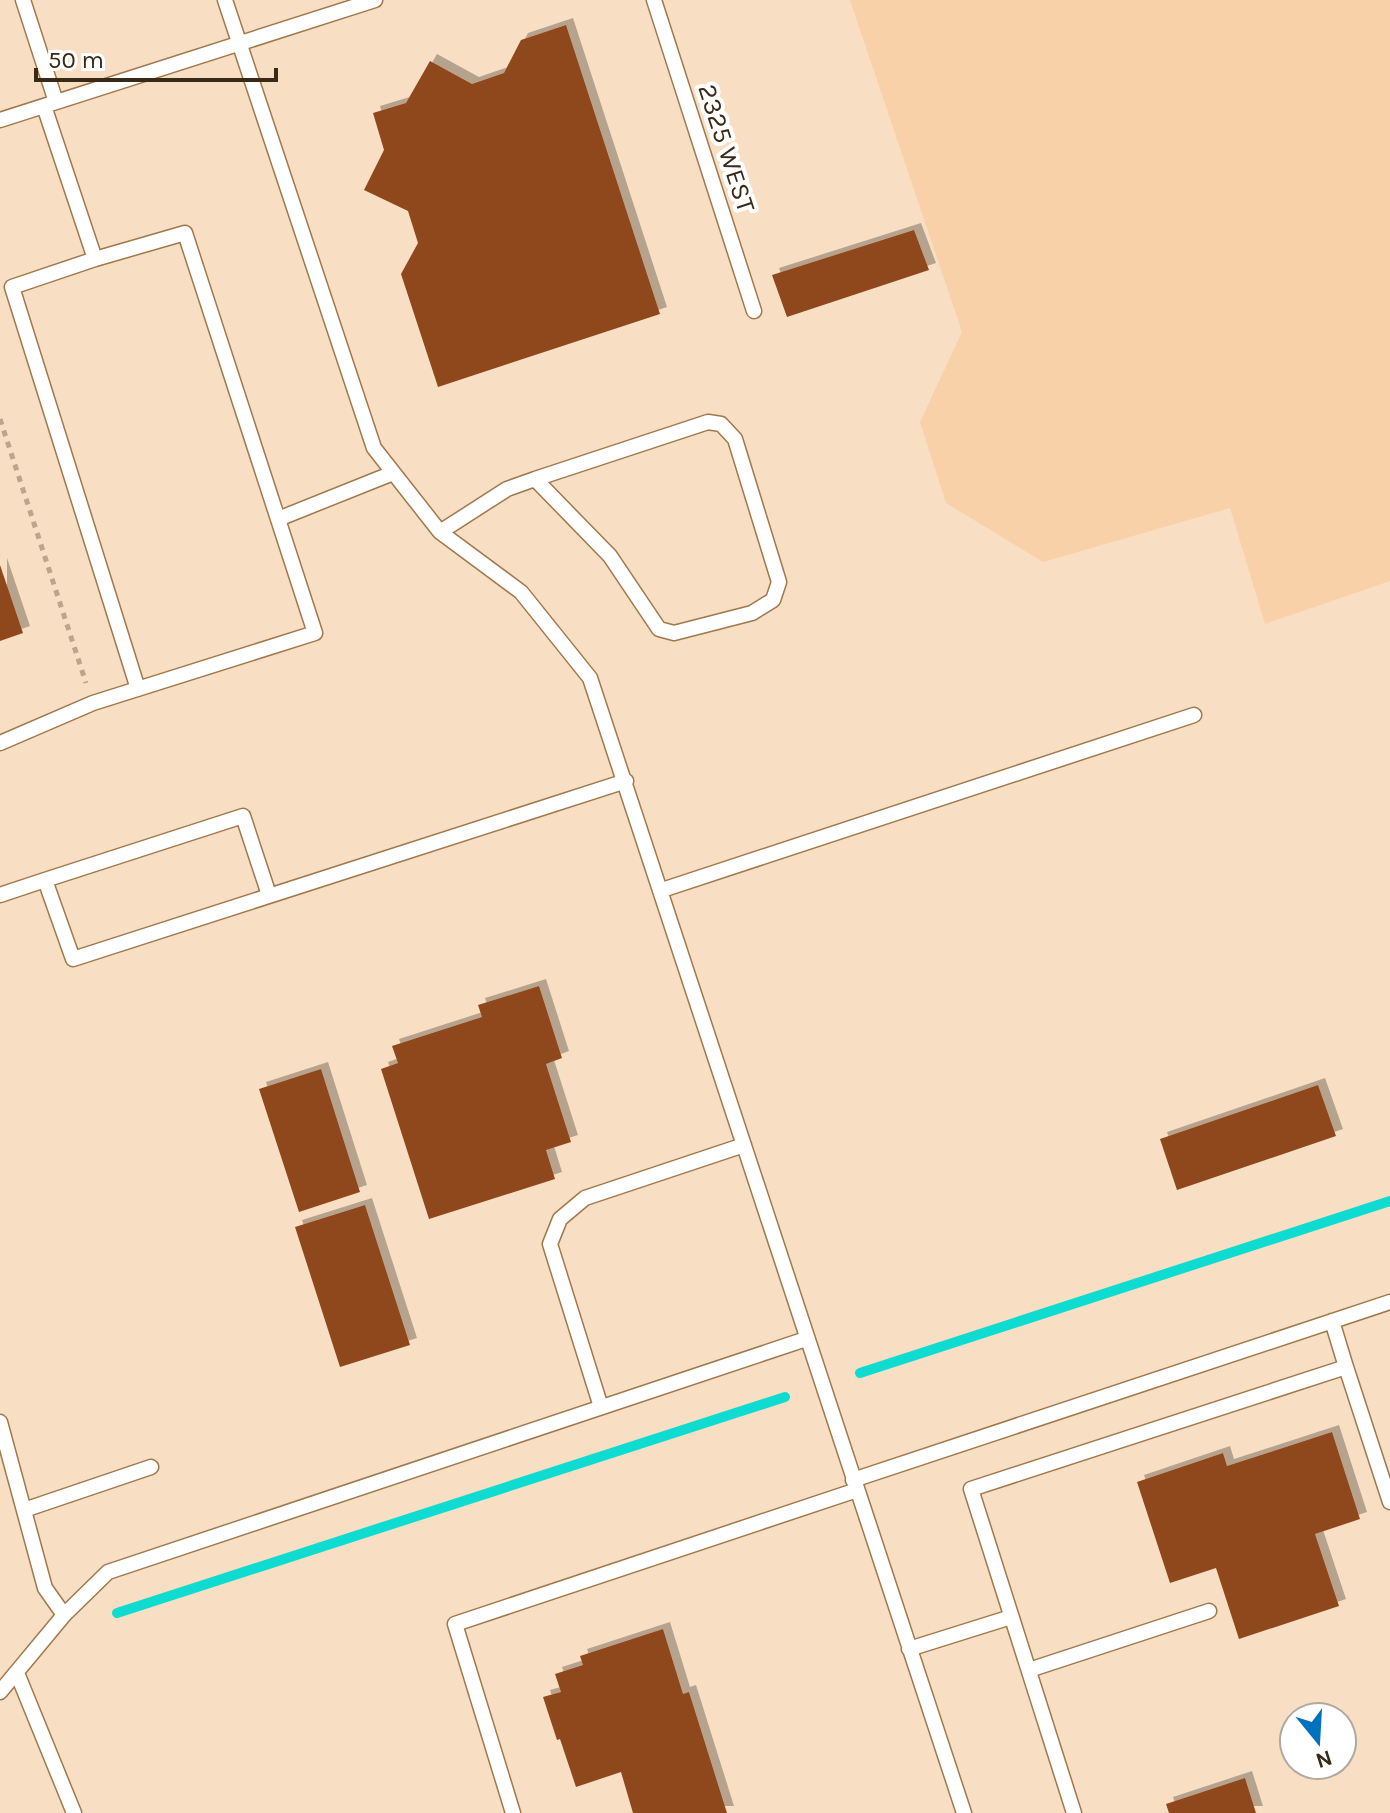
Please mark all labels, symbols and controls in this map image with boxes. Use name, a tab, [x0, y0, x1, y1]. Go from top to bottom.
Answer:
scale bar	[36, 32, 276, 82]
text: 50 m	[48, 46, 104, 74]
street label: 2325 WEST	[691, 80, 762, 216]
north arrow	[1278, 1701, 1358, 1781]
text: N	[1312, 1744, 1335, 1774]

